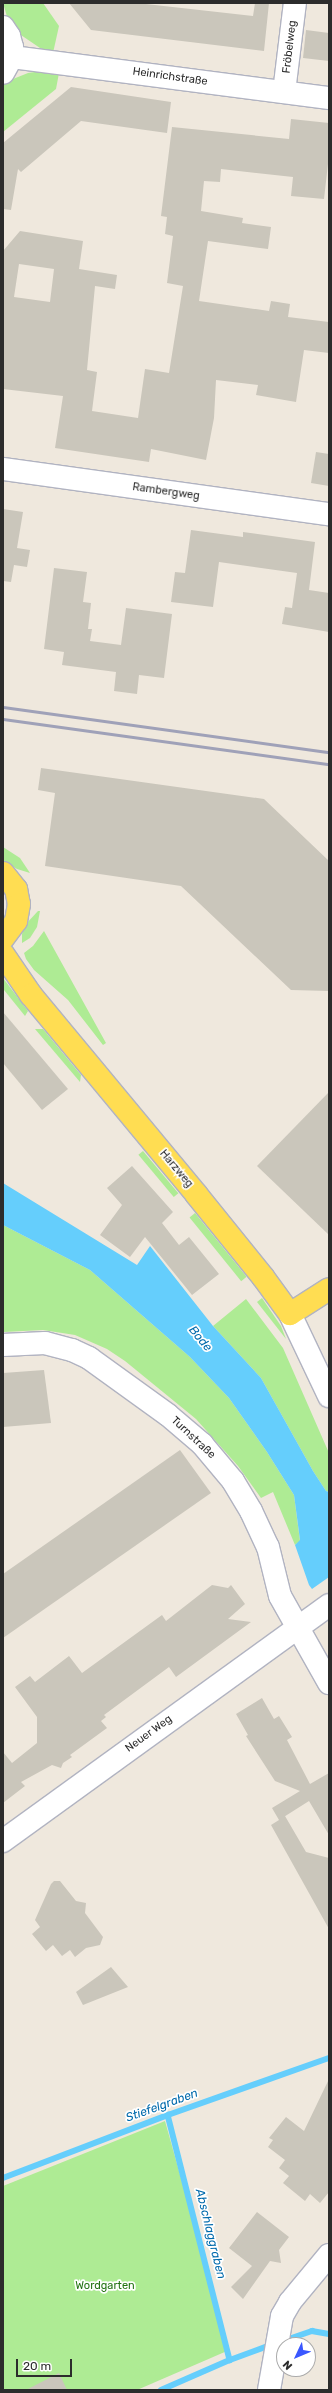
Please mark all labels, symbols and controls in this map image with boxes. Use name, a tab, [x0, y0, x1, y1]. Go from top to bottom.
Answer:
street label: Fröbelweg	[280, 20, 300, 74]
street label: Heinrichstraße	[132, 65, 208, 89]
street label: Rambergweg	[132, 481, 200, 503]
street label: Harzweg	[156, 1147, 196, 1191]
water label: Bode	[185, 1323, 215, 1355]
street label: Turnstraße	[168, 1414, 218, 1462]
street label: Neuer Weg	[123, 1713, 175, 1755]
water label: Stiefelgraben	[124, 2086, 200, 2126]
water label: Abschlaggraben	[192, 2188, 228, 2280]
park label: Wordgarten	[75, 2279, 135, 2293]
north arrow	[276, 2337, 316, 2377]
scale bar	[18, 2351, 74, 2377]
text: N	[280, 2358, 295, 2372]
text: 20 m	[23, 2359, 51, 2373]

